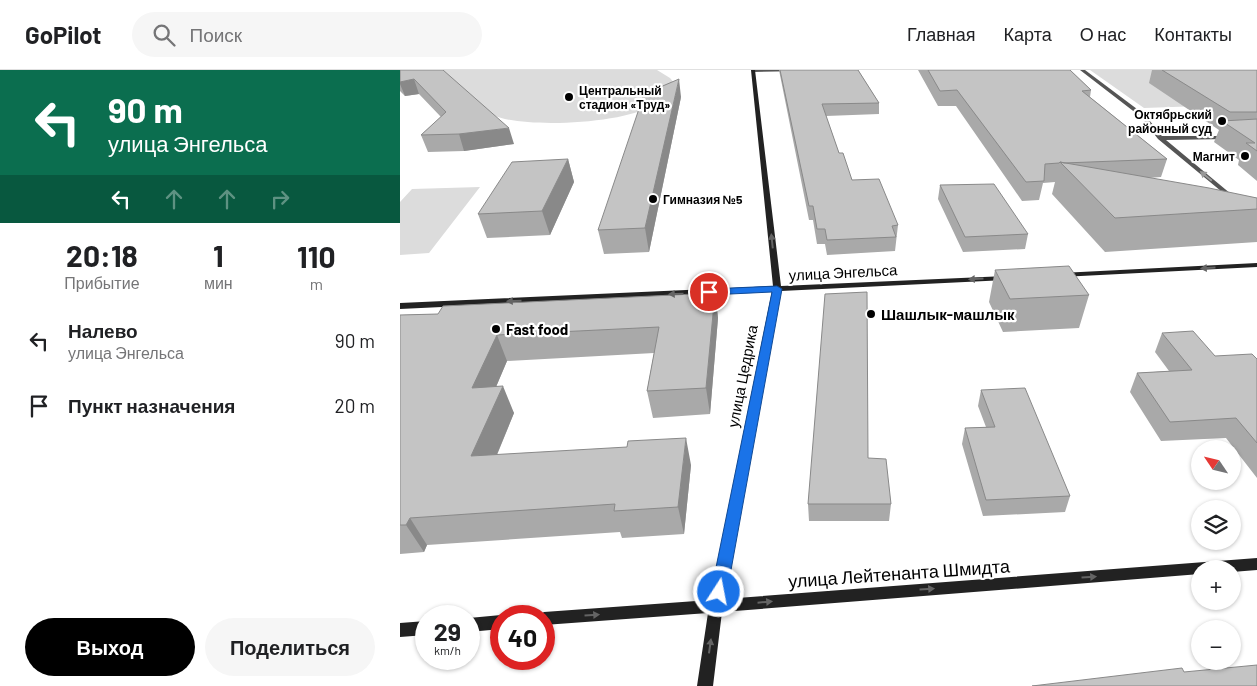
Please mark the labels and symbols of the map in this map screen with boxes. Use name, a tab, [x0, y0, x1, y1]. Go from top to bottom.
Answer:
place label: Центральный стадион «Труд»	[579, 83, 670, 112]
marker: Центральный стадион «Труд»	[563, 91, 575, 103]
place label: Октябрьский районный суд	[1128, 107, 1212, 136]
marker: Октябрьский районный суд	[1216, 115, 1228, 127]
place label: Магнит	[1193, 149, 1235, 163]
marker: Магнит	[1239, 150, 1251, 162]
one-way arrow	[1200, 170, 1213, 181]
place label: Гимназия №5	[663, 192, 743, 206]
marker: Гимназия №5	[647, 193, 659, 205]
one-way arrow	[768, 233, 776, 249]
street label: улица Энгельса	[788, 260, 898, 284]
one-way arrow	[1200, 264, 1216, 272]
pin	[688, 271, 730, 313]
one-way arrow	[968, 276, 984, 284]
one-way arrow	[668, 290, 684, 298]
one-way arrow	[505, 297, 521, 305]
place label: Шашлык-машлык	[881, 305, 1015, 323]
marker: Шашлык-машлык	[865, 308, 877, 320]
place label: Fast food	[506, 320, 568, 338]
marker: Fast food	[490, 323, 502, 335]
street label: улица Цедрика	[723, 323, 761, 429]
north arrow	[1191, 440, 1241, 490]
street label: улица Лейтенанта Шмидта	[787, 554, 1012, 592]
position arrow	[692, 565, 744, 617]
one-way arrow	[1081, 572, 1097, 580]
one-way arrow	[919, 585, 935, 593]
one-way arrow	[757, 598, 773, 606]
speed limit sign: 40	[490, 605, 555, 670]
one-way arrow	[585, 611, 601, 619]
one-way arrow	[707, 638, 715, 654]

